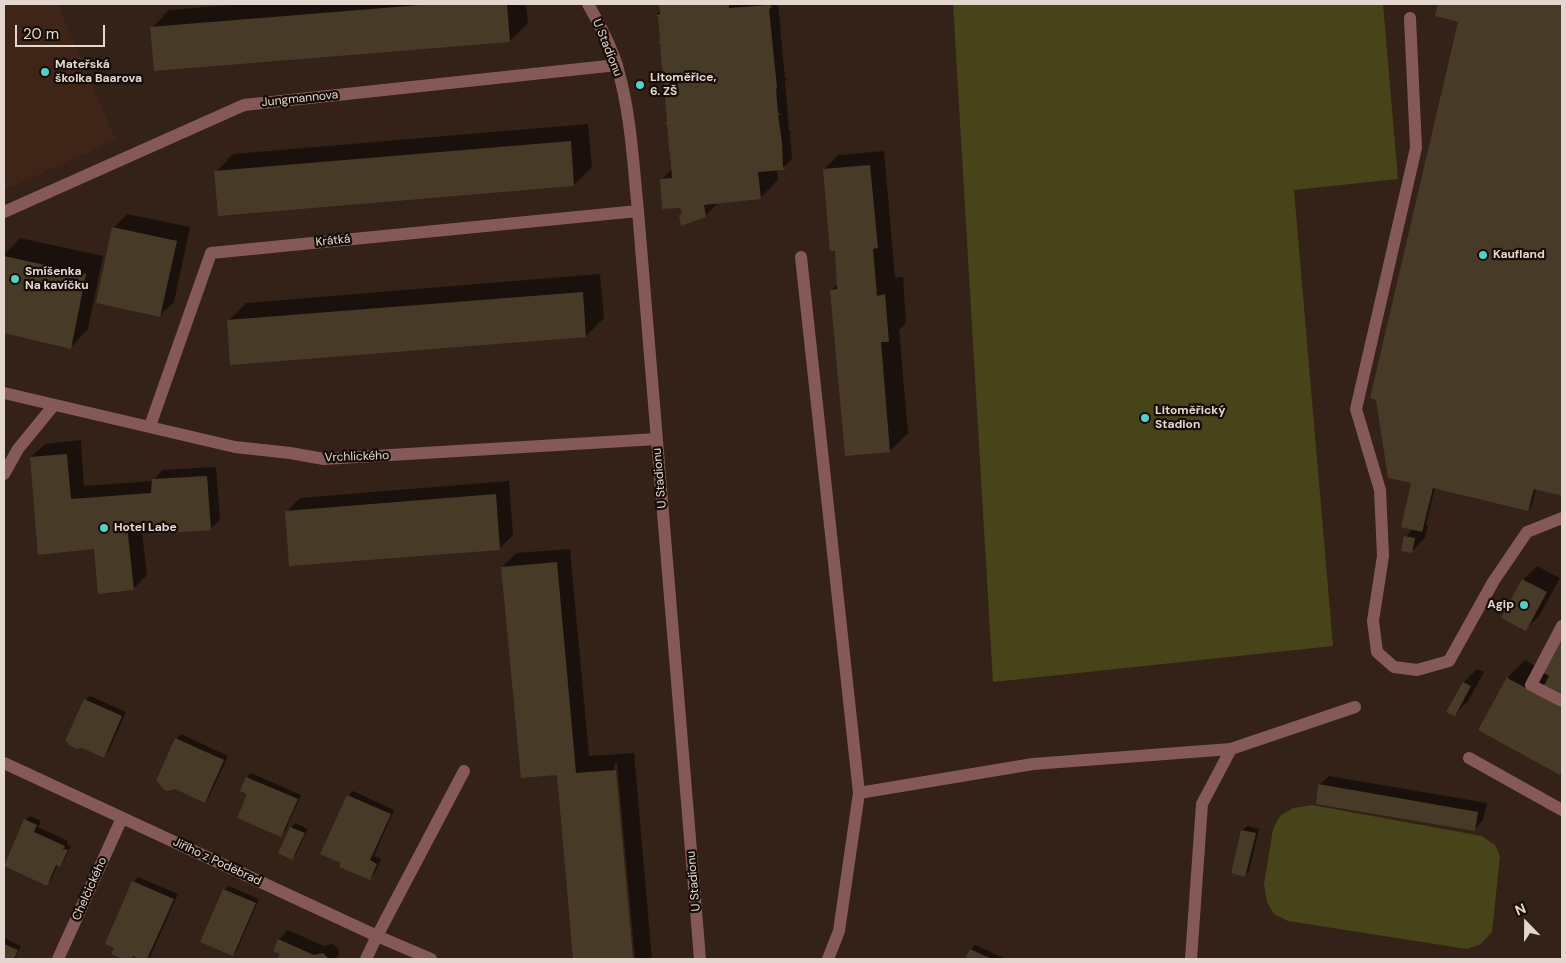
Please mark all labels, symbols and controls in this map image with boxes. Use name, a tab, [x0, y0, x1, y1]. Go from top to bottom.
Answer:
scale bar	[18, 15, 108, 47]
street label: U Stadionu	[589, 17, 625, 79]
text: 20 m	[23, 24, 59, 44]
place label: Mateřská školka Baarova	[55, 58, 142, 86]
marker: Mateřská školka Baarova	[39, 66, 51, 78]
place label: Litoměřice, 6. ZŠ	[650, 71, 717, 99]
marker: Litoměřice, 6. ZŠ	[634, 79, 646, 91]
street label: Jungmannova	[261, 88, 339, 110]
street label: Krátká	[315, 232, 351, 250]
place label: Kaufland	[1493, 248, 1545, 262]
marker: Kaufland	[1477, 249, 1489, 261]
place label: Smíšenka Na kavíčku	[25, 265, 89, 293]
marker: Smíšenka Na kavíčku	[9, 273, 21, 285]
place label: Litoměřický Stadion	[1155, 404, 1226, 432]
marker: Litoměřický Stadion	[1139, 412, 1151, 424]
street label: U Stadionu	[650, 447, 670, 509]
street label: Vrchlického	[325, 449, 389, 465]
place label: Hotel Labe	[114, 521, 177, 535]
marker: Hotel Labe	[98, 522, 110, 534]
place label: Agip	[1487, 598, 1514, 612]
marker: Agip	[1518, 599, 1530, 611]
street label: Jiřího z Poděbrad	[170, 835, 264, 889]
street label: U Stadionu	[684, 850, 704, 912]
street label: Chelčického	[70, 855, 110, 923]
north arrow	[1501, 898, 1551, 948]
text: N	[1512, 899, 1528, 919]

